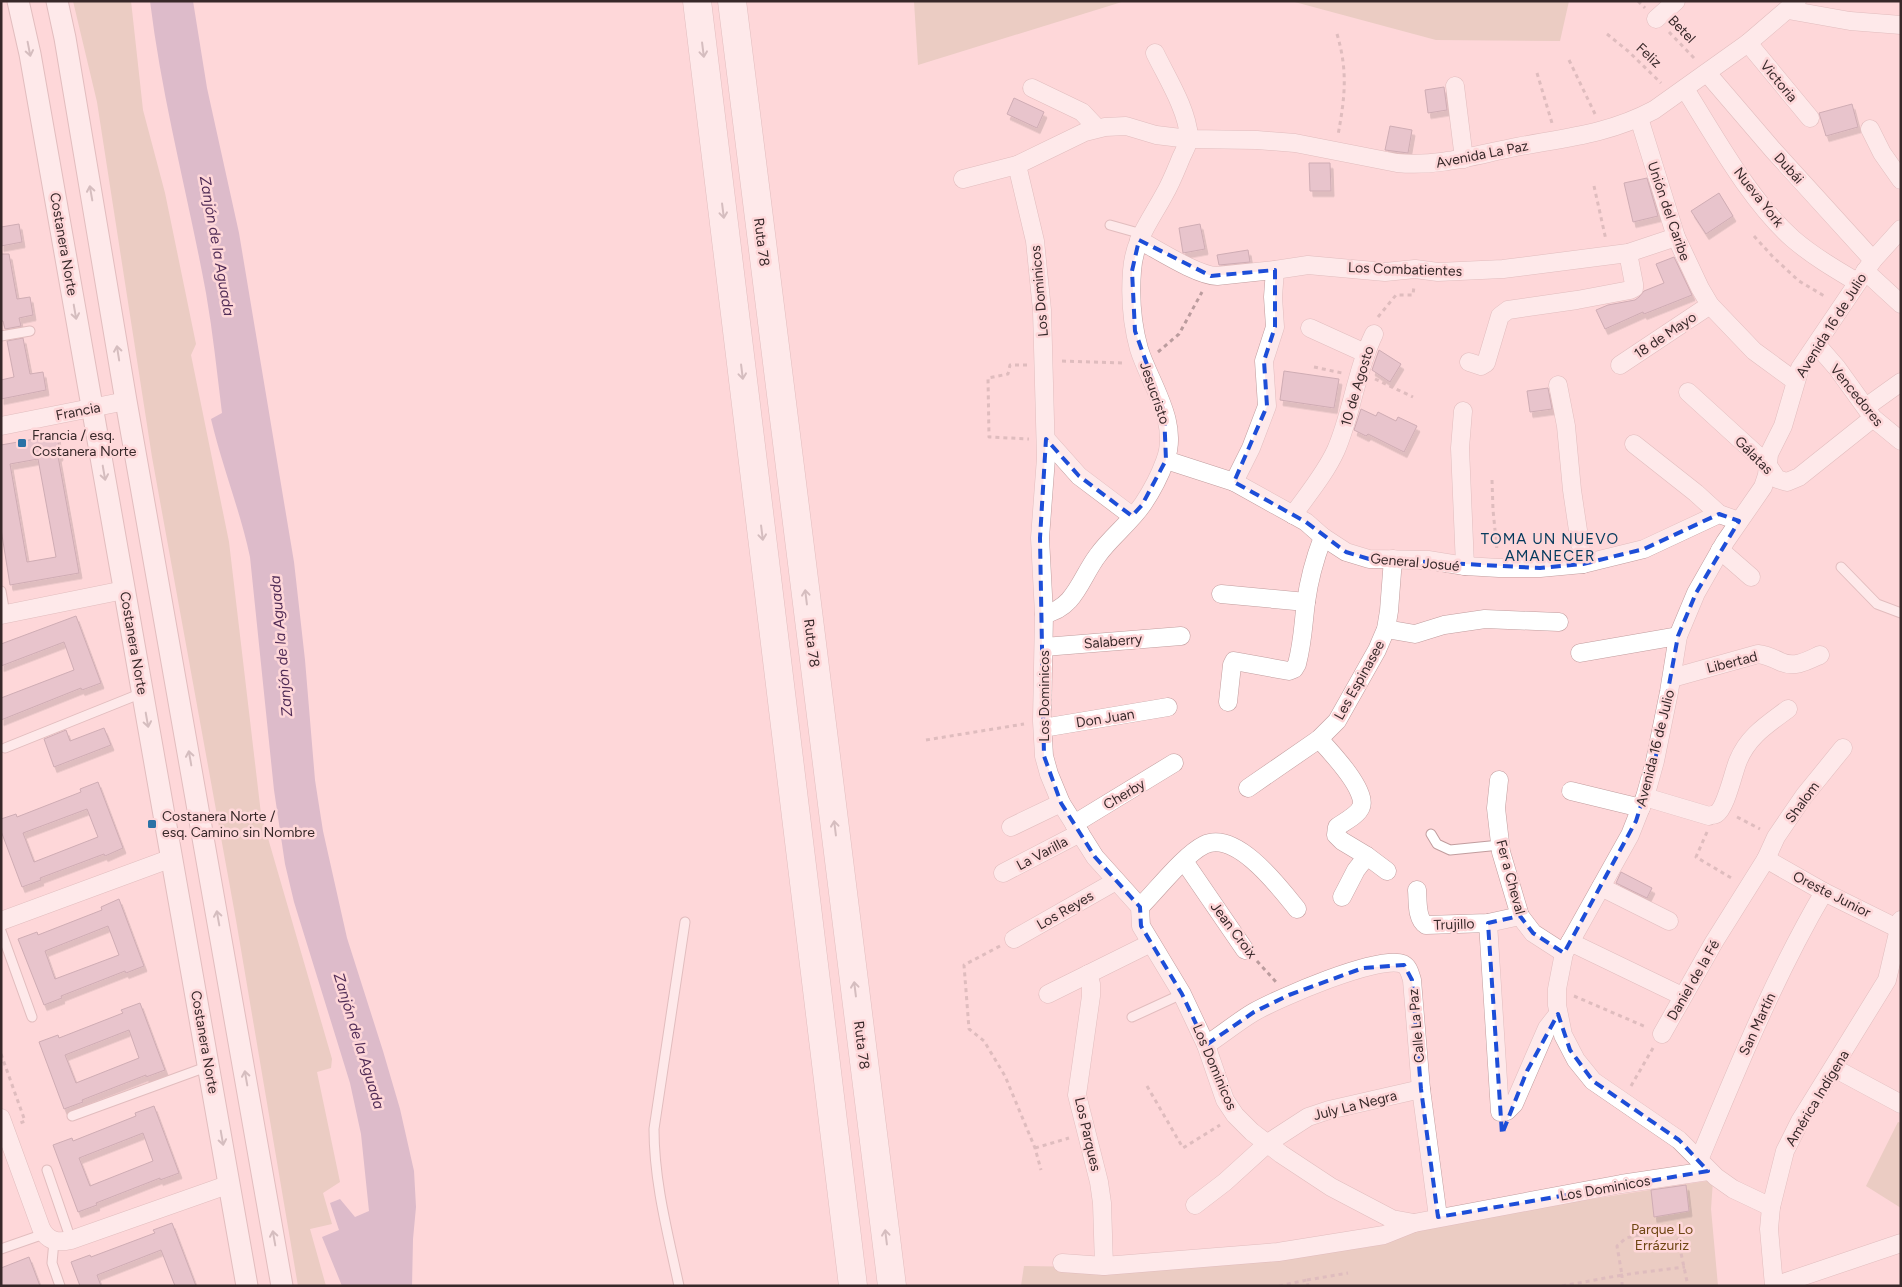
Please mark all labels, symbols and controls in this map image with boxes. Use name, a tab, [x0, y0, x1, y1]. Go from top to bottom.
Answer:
street label: Betel	[1664, 12, 1699, 47]
street label: Feliz	[1632, 39, 1665, 71]
one-way arrow	[25, 40, 34, 56]
one-way arrow	[698, 41, 708, 57]
street label: Victoria	[1756, 57, 1801, 106]
street label: Avenida La Paz	[1434, 137, 1530, 172]
street label: Dubái	[1770, 149, 1807, 187]
street label: Unión del Caribe	[1644, 159, 1694, 263]
street label: Nueva York	[1730, 164, 1787, 231]
water label: Zanjón de la Aguada	[196, 175, 238, 318]
one-way arrow	[86, 185, 96, 201]
street label: Costanera Norte	[46, 191, 81, 297]
one-way arrow	[718, 203, 728, 219]
street label: Ruta 78	[750, 217, 773, 267]
street label: Los Dominicos	[1027, 245, 1052, 337]
street label: Los Combatientes	[1348, 259, 1462, 280]
street label: Avenida 16 de Julio	[1792, 270, 1870, 381]
one-way arrow	[71, 304, 81, 320]
street label: 18 de Mayo	[1631, 308, 1700, 362]
street label: 10 de Agosto	[1337, 344, 1378, 428]
one-way arrow	[113, 346, 123, 362]
street label: Jesucristo	[1136, 360, 1173, 426]
street label: Vencedores	[1826, 361, 1887, 430]
one-way arrow	[738, 364, 748, 380]
street label: Francia	[54, 399, 102, 424]
place label: Francia / esq. Costanera Norte	[32, 427, 137, 460]
street label: Gálatas	[1731, 433, 1776, 478]
marker: Francia / esq. Costanera Norte	[16, 437, 28, 449]
one-way arrow	[99, 465, 109, 481]
one-way arrow	[757, 525, 767, 541]
district label: TOMA UN NUEVO AMANECER	[1481, 530, 1619, 565]
street label: General Josué	[1370, 550, 1461, 575]
water label: Zanjón de la Aguada	[266, 574, 296, 717]
street label: Costanera Norte	[116, 590, 151, 696]
one-way arrow	[801, 590, 811, 606]
street label: Ruta 78	[800, 618, 823, 668]
street label: Salaberry	[1083, 630, 1144, 653]
street label: Les Espinasee	[1331, 637, 1388, 723]
street label: Libertad	[1705, 648, 1759, 677]
street label: Los Dominicos	[1036, 650, 1053, 742]
street label: Avenida 16 de Julio	[1633, 688, 1678, 808]
street label: Don Juan	[1075, 705, 1136, 732]
one-way arrow	[143, 711, 153, 727]
one-way arrow	[184, 750, 194, 766]
street label: Cherby	[1100, 775, 1149, 813]
street label: Shalom	[1782, 778, 1823, 826]
place label: Costanera Norte / esq. Camino sin Nombre	[162, 808, 315, 841]
marker: Costanera Norte / esq. Camino sin Nombre	[146, 818, 158, 830]
one-way arrow	[830, 820, 840, 836]
street label: La Varilla	[1014, 833, 1071, 874]
street label: Fer a Cheval	[1492, 838, 1529, 916]
street label: Oreste Junior	[1790, 868, 1874, 921]
street label: Los Reyes	[1034, 887, 1097, 934]
street label: Jean Croix	[1207, 899, 1260, 962]
one-way arrow	[212, 910, 222, 926]
street label: Trujillo	[1433, 915, 1475, 934]
street label: Daniel de la Fé	[1664, 937, 1724, 1024]
water label: Zanjón de la Aguada	[330, 971, 388, 1112]
one-way arrow	[850, 982, 860, 998]
street label: Calle La Paz	[1405, 988, 1428, 1064]
street label: Costanera Norte	[187, 989, 222, 1095]
street label: San Martín	[1736, 990, 1779, 1058]
street label: Ruta 78	[850, 1020, 873, 1070]
street label: Los Dominicos	[1189, 1022, 1240, 1113]
street label: América Indígena	[1782, 1047, 1853, 1149]
one-way arrow	[240, 1070, 250, 1086]
street label: July La Negra	[1312, 1087, 1399, 1124]
street label: Los Parques	[1071, 1096, 1104, 1173]
one-way arrow	[217, 1130, 227, 1146]
street label: Los Dominicos	[1559, 1172, 1652, 1205]
park label: Parque Lo Errázuriz	[1631, 1221, 1693, 1254]
one-way arrow	[268, 1230, 278, 1246]
one-way arrow	[881, 1230, 891, 1246]

